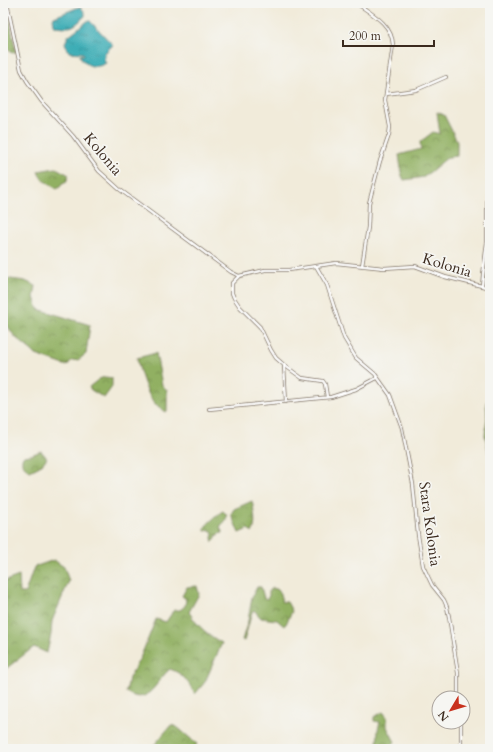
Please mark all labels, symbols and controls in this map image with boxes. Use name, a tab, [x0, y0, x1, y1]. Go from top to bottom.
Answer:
scale bar	[343, 22, 434, 48]
text: 200 m	[349, 28, 382, 44]
street label: Kolonia	[79, 128, 127, 180]
street label: Kolonia	[420, 248, 475, 282]
street label: Stara Kolonia	[414, 480, 446, 568]
north arrow	[431, 690, 471, 730]
text: N	[434, 707, 452, 724]

